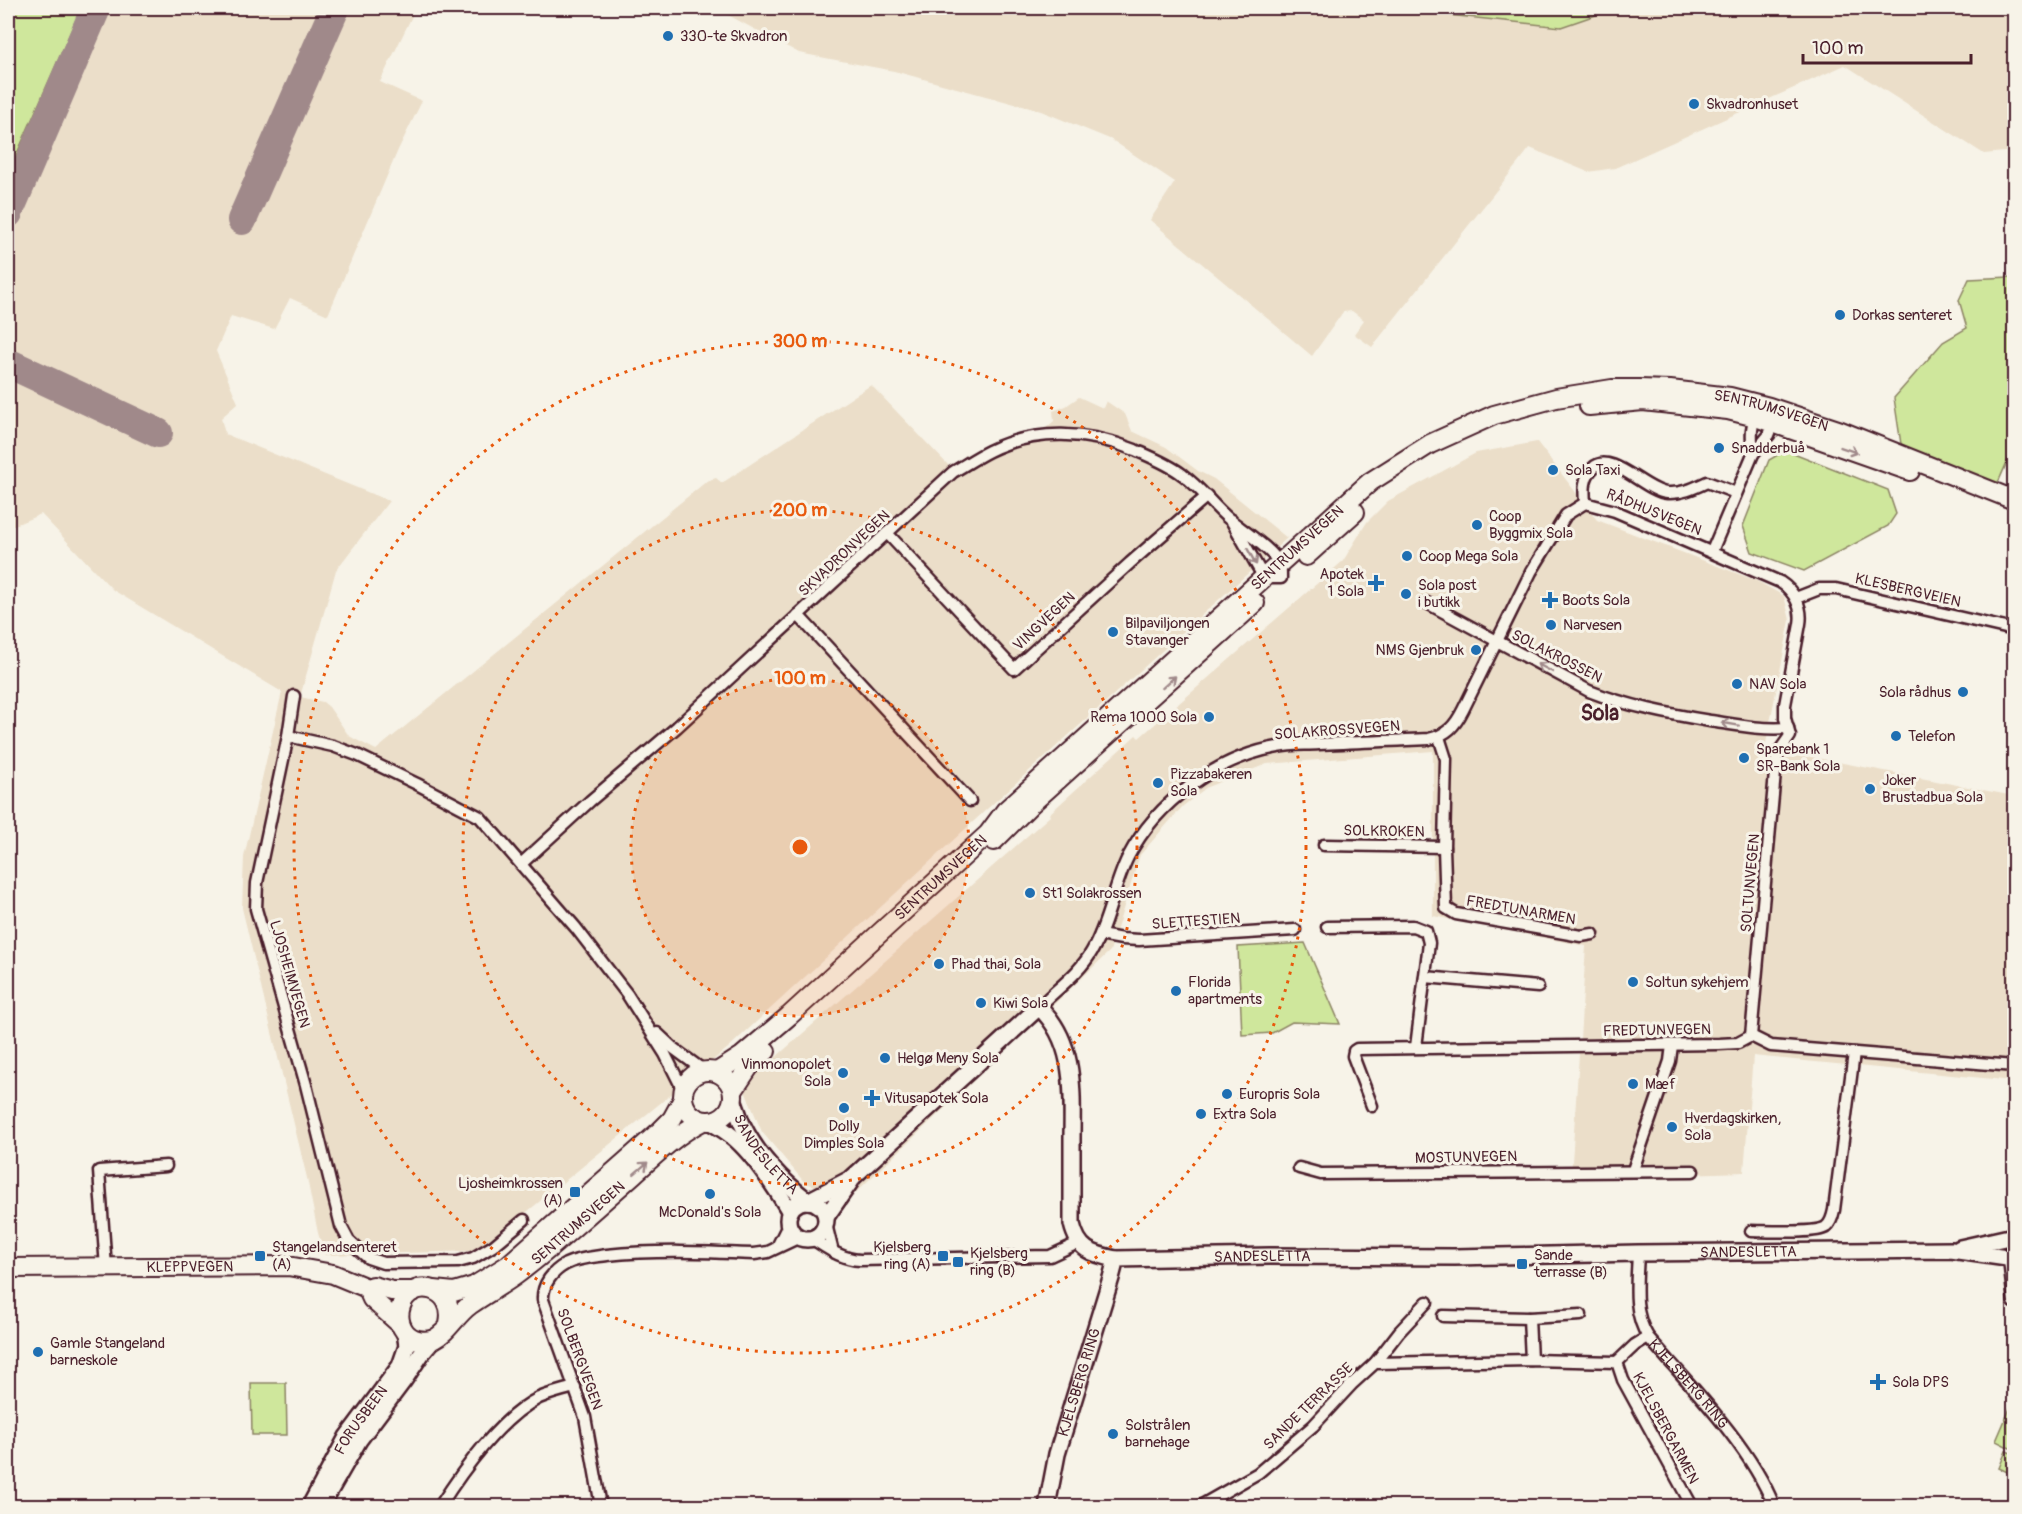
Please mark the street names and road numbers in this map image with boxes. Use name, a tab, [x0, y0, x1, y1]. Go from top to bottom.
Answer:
street label: SENTRUMSVEGEN	[1713, 386, 1831, 436]
street label: RÅDHUSVEGEN	[1603, 484, 1705, 540]
street label: SENTRUMSVEGEN	[1247, 501, 1348, 595]
street label: SKVADRONVEGEN	[795, 506, 894, 601]
street label: KLESBERGVEIEN	[1853, 569, 1963, 612]
street label: VINGVEGEN	[1009, 588, 1079, 655]
street label: SOLAKROSSEN	[1508, 625, 1605, 687]
street label: SOLAKROSSVEGEN	[1273, 717, 1401, 744]
street label: SOLKROKEN	[1343, 821, 1425, 842]
street label: SENTRUMSVEGEN	[891, 831, 991, 925]
street label: SOLTUNVEGEN	[1737, 833, 1764, 933]
street label: FREDTUNARMEN	[1465, 892, 1577, 929]
street label: SLETTESTIEN	[1151, 909, 1241, 934]
street label: LJOSHEIMVEGEN	[265, 918, 314, 1030]
street label: FREDTUNVEGEN	[1603, 1020, 1711, 1041]
street label: SANDESLETTA	[729, 1112, 802, 1199]
street label: MOSTUNVEGEN	[1415, 1147, 1517, 1168]
street label: SENTRUMSVEGEN	[527, 1177, 629, 1269]
street label: SANDESLETTA	[1700, 1242, 1797, 1262]
street label: SANDESLETTA	[1214, 1247, 1311, 1267]
street label: KLEPPVEGEN	[146, 1257, 234, 1277]
street label: SOLBERGVEGEN	[552, 1306, 607, 1413]
street label: KJELSBERG RING	[1054, 1326, 1105, 1439]
street label: KJELSBERG RING	[1644, 1335, 1732, 1433]
street label: SANDE TERRASSE	[1259, 1359, 1357, 1454]
street label: KJELSBERGARMEN	[1628, 1369, 1703, 1487]
street label: FORUSBEEN	[330, 1382, 392, 1458]

